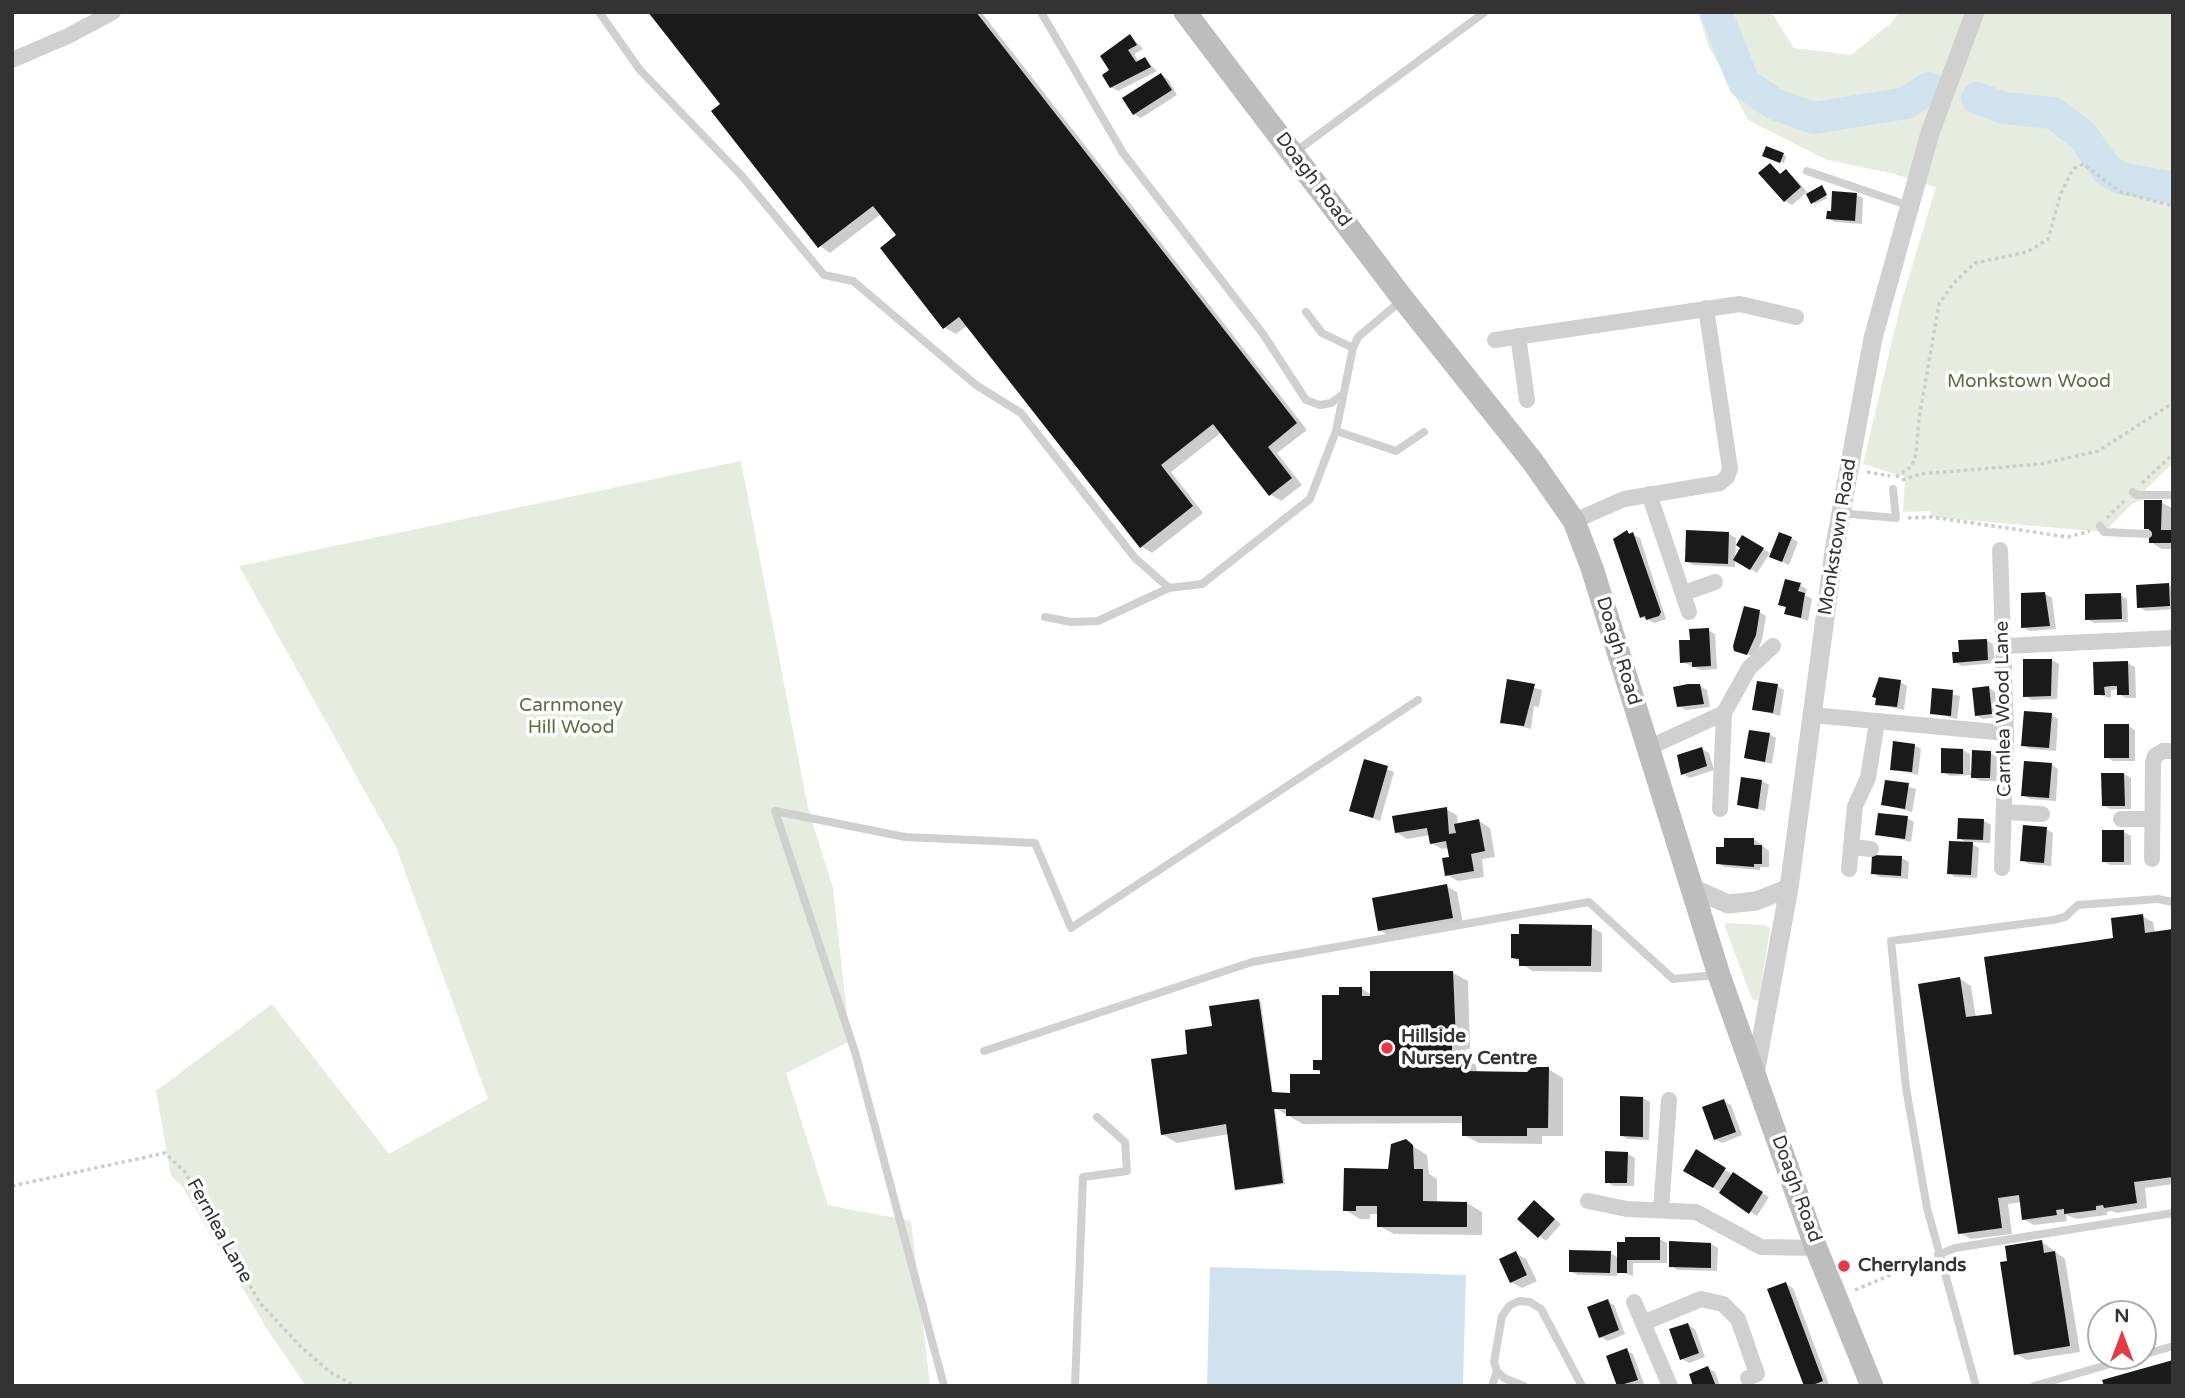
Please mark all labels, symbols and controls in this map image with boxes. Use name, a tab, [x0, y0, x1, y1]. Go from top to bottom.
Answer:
street label: Doagh Road	[1270, 128, 1356, 232]
park label: Monkstown Wood	[1947, 371, 2111, 393]
street label: Monkstown Road	[1814, 457, 1862, 617]
street label: Doagh Road	[1591, 594, 1645, 708]
street label: Carnlea Wood Lane	[1991, 621, 2017, 797]
park label: Carnmoney Hill Wood	[519, 695, 623, 739]
place label: Hillside Nursery Centre	[1401, 1026, 1537, 1070]
marker: Hillside Nursery Centre	[1379, 1040, 1395, 1056]
street label: Doagh Road	[1766, 1132, 1826, 1246]
street label: Fernlea Lane	[181, 1175, 257, 1287]
place label: Cherrylands	[1858, 1255, 1966, 1277]
marker: Cherrylands	[1836, 1258, 1852, 1274]
north arrow	[2087, 1300, 2157, 1370]
text: N	[2114, 1305, 2130, 1327]

